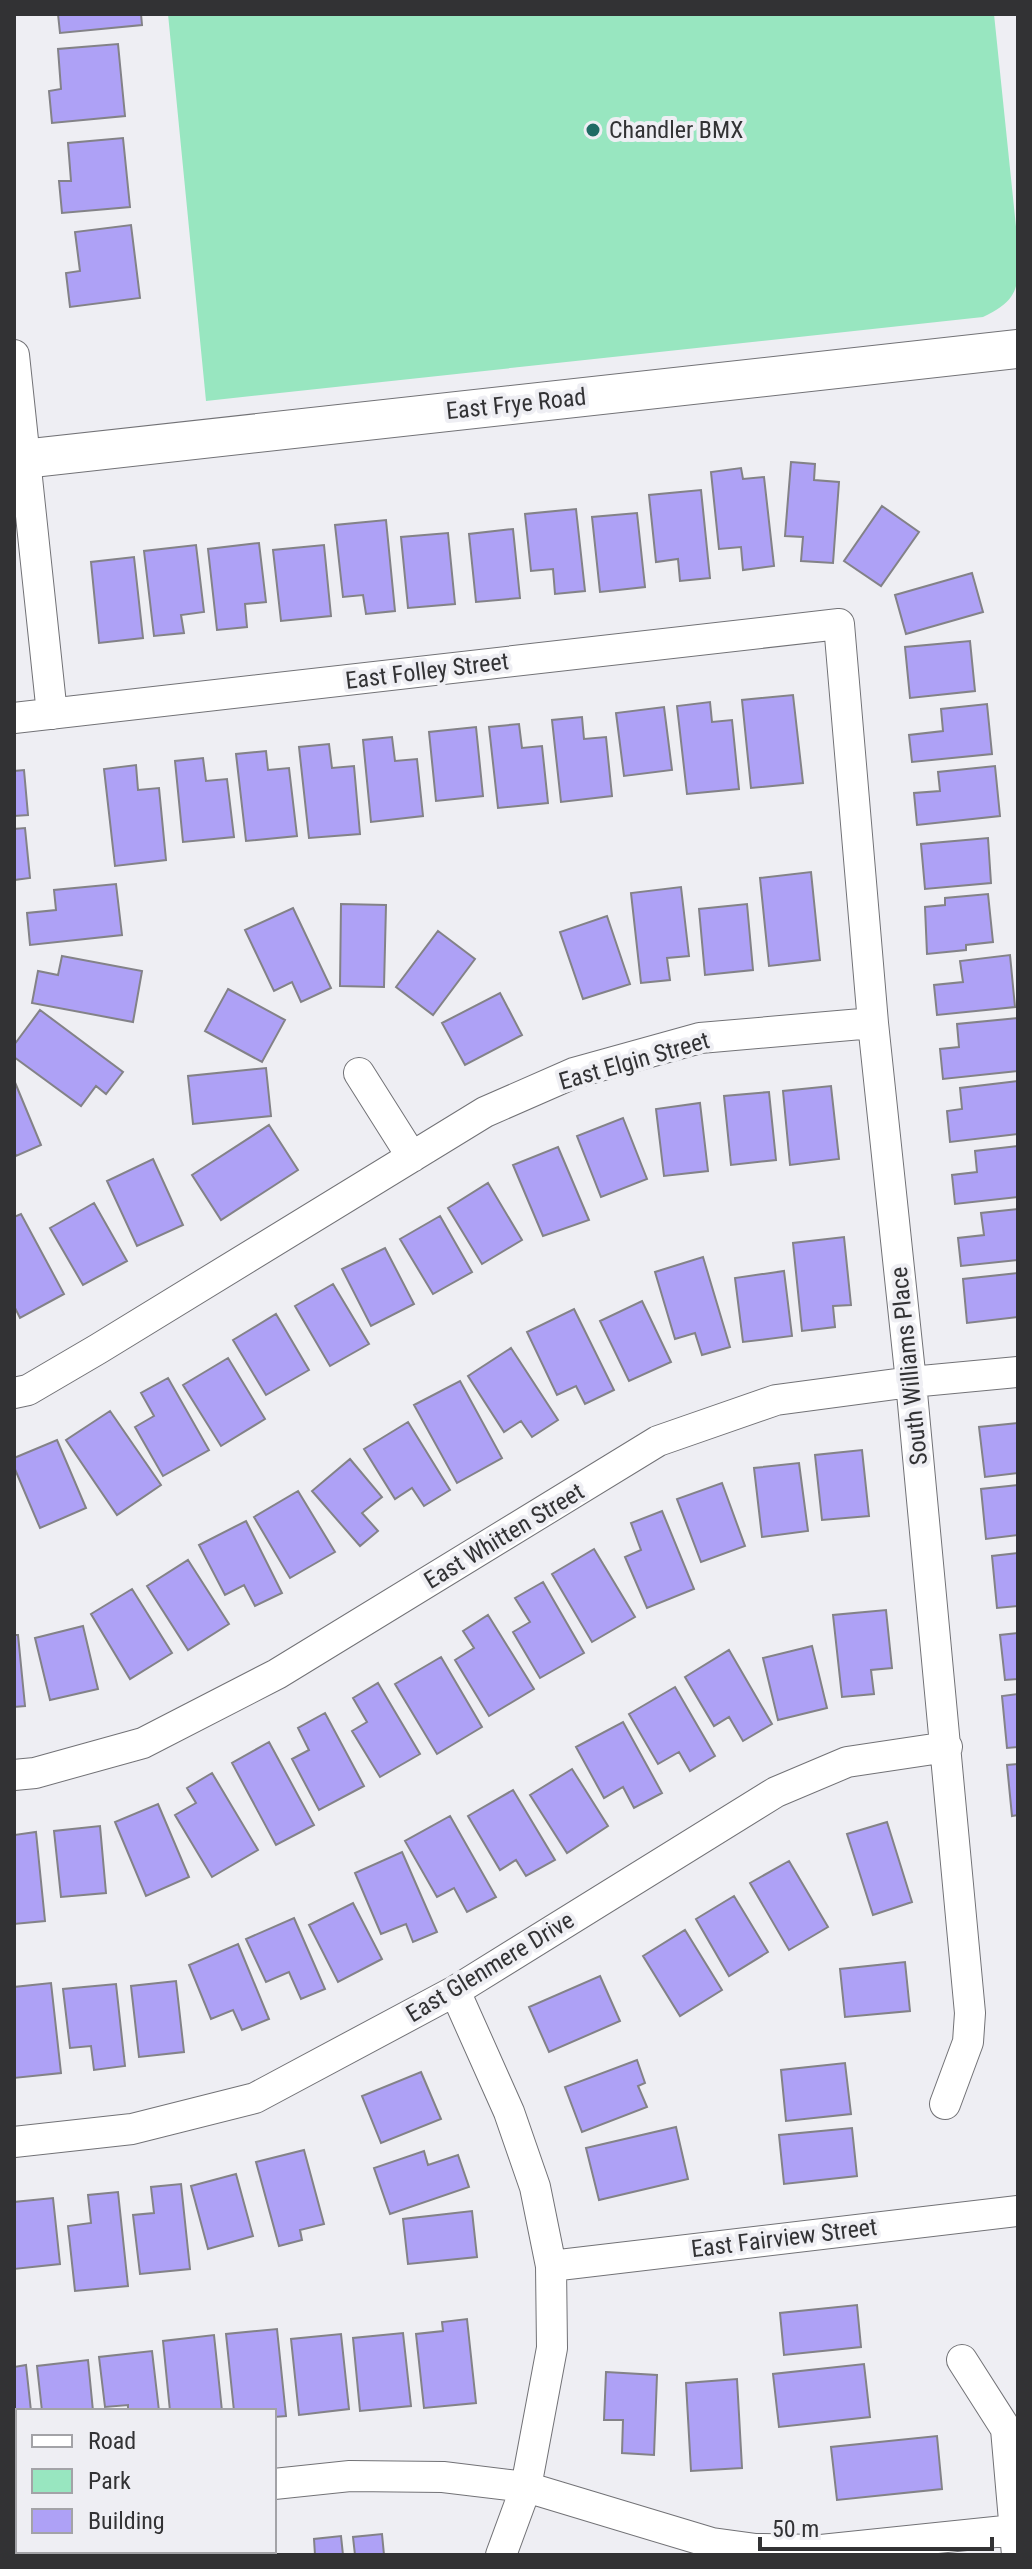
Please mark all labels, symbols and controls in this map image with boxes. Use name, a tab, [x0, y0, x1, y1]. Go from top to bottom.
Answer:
place label: Chandler BMX	[609, 116, 743, 144]
marker: Chandler BMX	[584, 121, 602, 139]
street label: East Frye Road	[445, 383, 587, 425]
street label: East Folley Street	[344, 647, 510, 695]
street label: East Elgin Street	[556, 1026, 712, 1096]
street label: South Williams Place	[885, 1265, 933, 1467]
street label: East Whitten Street	[419, 1477, 589, 1595]
street label: East Glenmere Drive	[401, 1906, 579, 2028]
street label: East Fairview Street	[689, 2213, 879, 2263]
legend	[16, 2409, 276, 2553]
text: Road	[88, 2427, 136, 2455]
text: Park	[88, 2467, 131, 2495]
scale bar	[760, 2501, 992, 2551]
text: Building	[88, 2507, 165, 2535]
text: 50 m	[772, 2515, 819, 2543]

